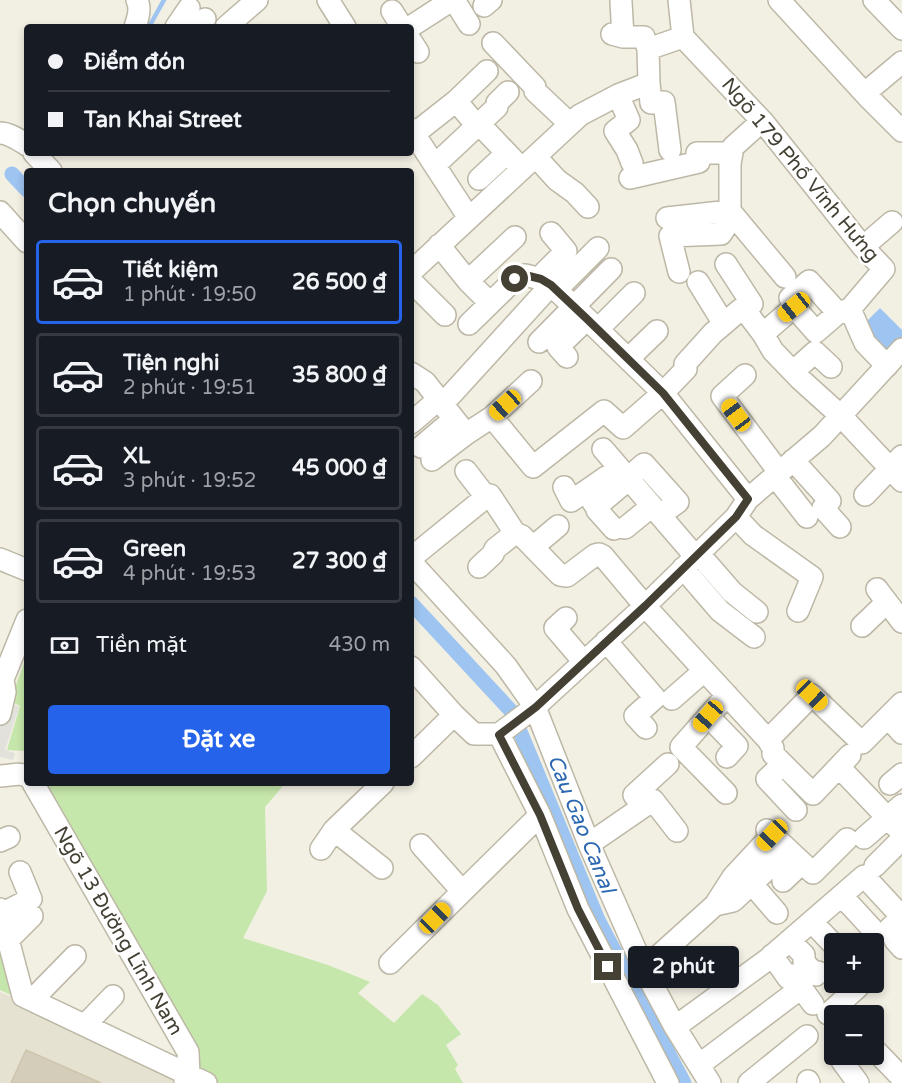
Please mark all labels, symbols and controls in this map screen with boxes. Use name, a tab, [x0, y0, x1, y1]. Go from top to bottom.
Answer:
text: Điểm đón	[84, 49, 185, 75]
street label: Ngõ 179 Phố Vĩnh Hưng	[716, 73, 884, 267]
text: Tan Khai Street	[84, 107, 242, 133]
text: Chọn chuyến	[48, 187, 216, 220]
icon: car	[51, 255, 105, 309]
text: Tiết kiệm	[123, 257, 218, 283]
route start	[501, 265, 528, 292]
text: 26 500 ₫	[292, 269, 387, 295]
text: 1 phút · 19:50	[123, 283, 256, 307]
car	[774, 289, 814, 325]
icon: car	[51, 348, 105, 402]
text: Tiện nghi	[123, 350, 219, 376]
text: 35 800 ₫	[292, 362, 387, 388]
text: 2 phút · 19:51	[123, 376, 256, 400]
car	[486, 386, 524, 424]
car	[718, 395, 754, 435]
icon: car	[51, 441, 105, 495]
text: XL	[123, 443, 150, 469]
text: 45 000 ₫	[292, 455, 387, 481]
text: 3 phút · 19:52	[123, 469, 256, 493]
icon: car	[51, 534, 105, 588]
text: Green	[123, 536, 186, 562]
text: 27 300 ₫	[292, 548, 387, 574]
text: 4 phút · 19:53	[123, 562, 256, 586]
icon: cash	[48, 629, 81, 662]
text: Tiền mặt	[96, 632, 187, 658]
text: 430 m	[329, 633, 390, 657]
car	[793, 676, 831, 714]
car	[689, 697, 727, 735]
button: Đặt xe	[48, 705, 390, 774]
water label: Cau Gao Canal	[542, 751, 621, 899]
car	[753, 816, 791, 854]
street label: Ngõ 13 Đường Lĩnh Nam	[48, 822, 188, 1040]
car	[416, 899, 454, 937]
map controls	[824, 933, 884, 1065]
button: +	[824, 933, 884, 993]
callout: 2 phút	[629, 946, 740, 988]
route end	[594, 953, 621, 980]
text: 2 phút	[652, 955, 715, 979]
button: −	[824, 1005, 884, 1065]

